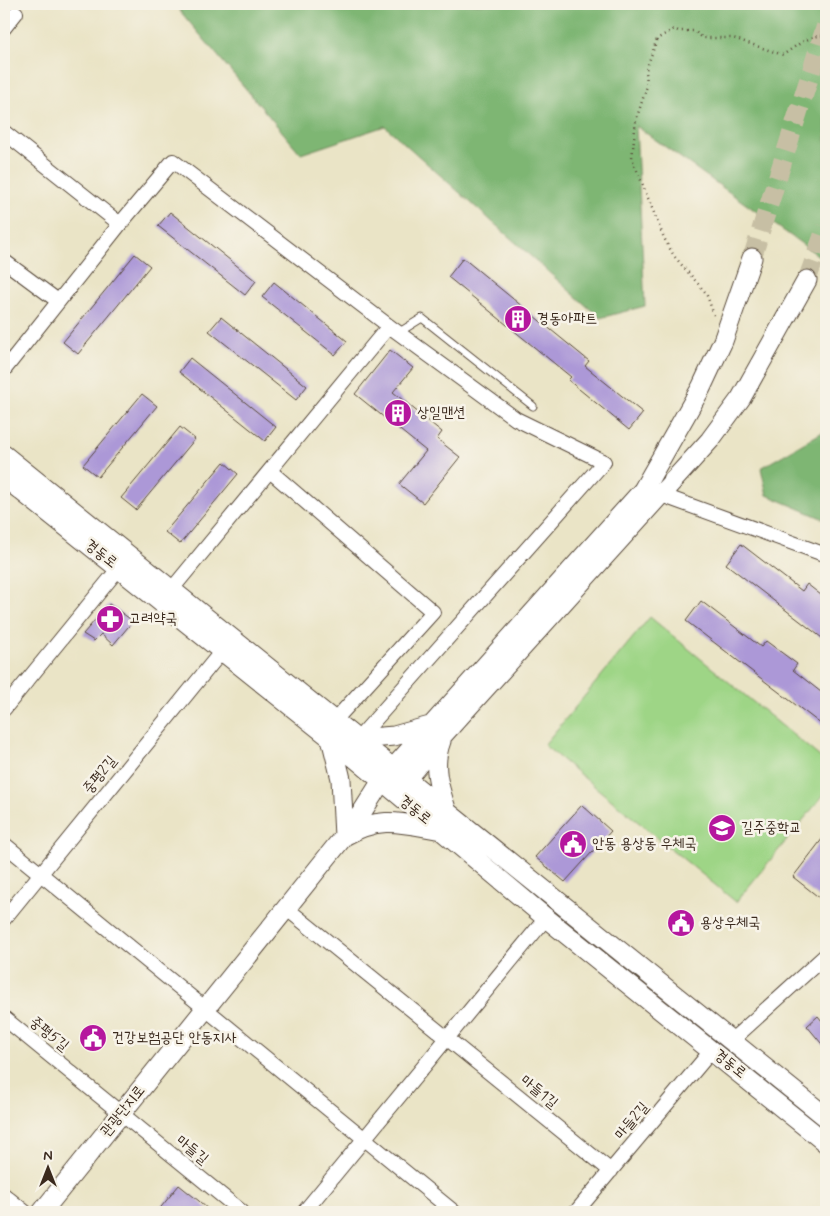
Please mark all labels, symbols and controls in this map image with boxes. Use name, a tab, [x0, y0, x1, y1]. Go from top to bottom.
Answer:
building icon: 경동아파트	[503, 304, 533, 334]
place label: 경동아파트	[537, 309, 597, 329]
building icon: 상일맨션	[383, 398, 413, 428]
place label: 상일맨션	[417, 403, 465, 423]
street label: 경동로	[81, 535, 121, 573]
pharmacy icon: 고려약국	[95, 604, 125, 634]
place label: 고려약국	[129, 609, 177, 629]
street label: 중평2길	[79, 752, 121, 798]
street label: 경동로	[395, 791, 435, 829]
school or university icon: 길주중학교	[707, 813, 737, 843]
place label: 길주중학교	[741, 818, 801, 838]
public building icon: 안동 용상동 우체국	[558, 829, 588, 859]
place label: 안동 용상동 우체국	[592, 834, 697, 854]
public building icon: 용상우체국	[666, 908, 696, 938]
place label: 용상우체국	[700, 913, 760, 933]
street label: 중평5길	[25, 1012, 73, 1056]
public building icon: 건강보험공단 안동지사	[78, 1023, 108, 1053]
place label: 건강보험공단 안동지사	[112, 1028, 237, 1048]
street label: 경동로	[710, 1045, 750, 1083]
street label: 마들1길	[516, 1071, 562, 1113]
street label: 관광단지로	[96, 1081, 150, 1141]
street label: 마들2길	[610, 1098, 654, 1144]
street label: 마들길	[172, 1131, 212, 1169]
north arrow	[22, 1144, 72, 1194]
text: N	[43, 1147, 53, 1165]

